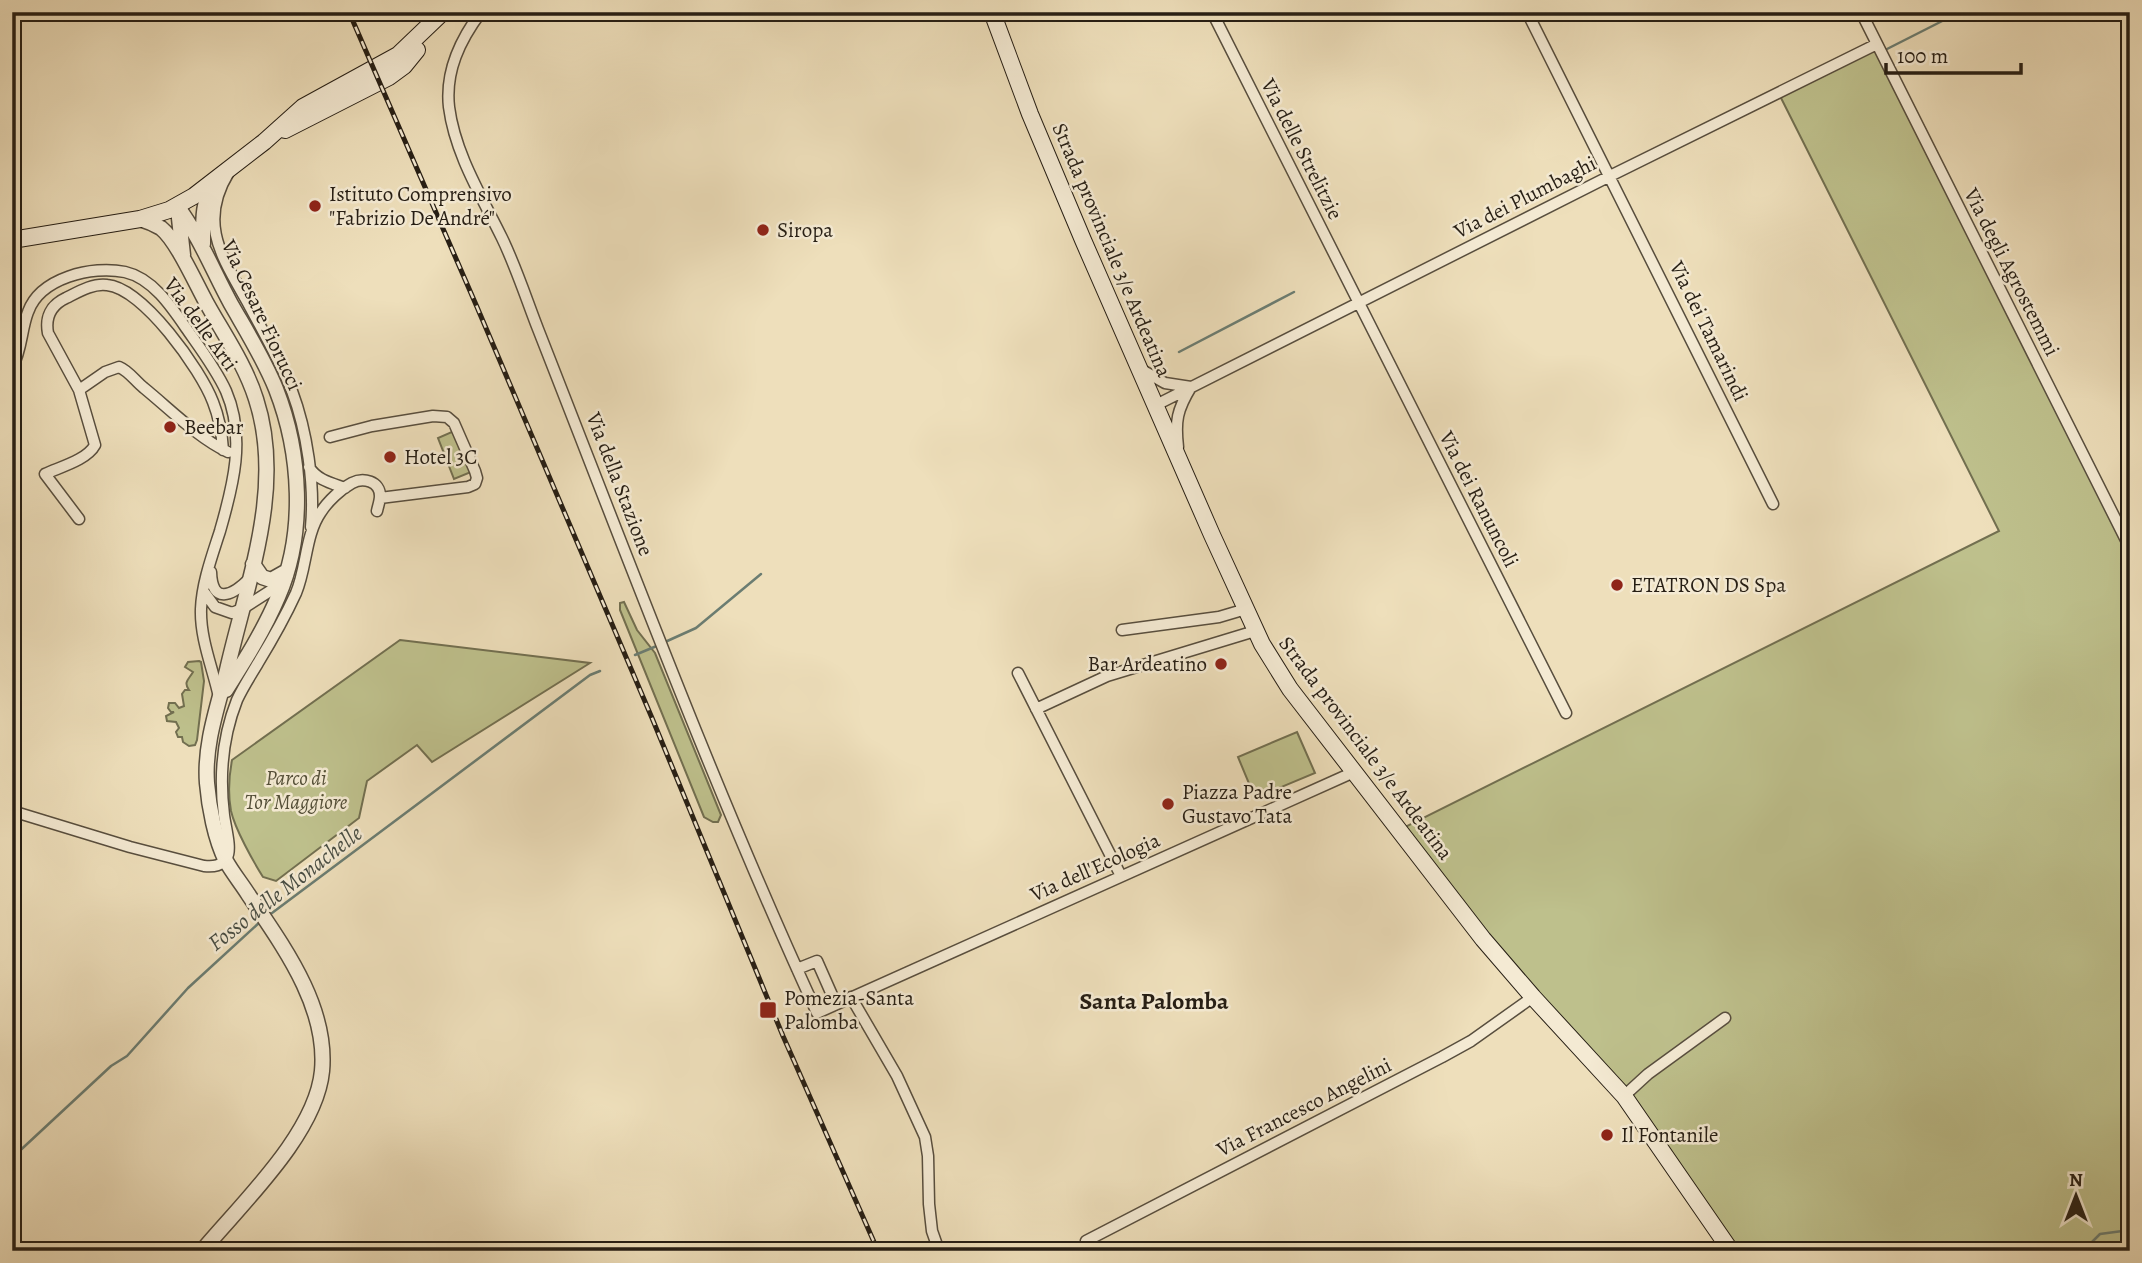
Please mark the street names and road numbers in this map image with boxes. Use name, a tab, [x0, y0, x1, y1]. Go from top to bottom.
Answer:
street label: Via delle Strelitzie	[1254, 73, 1350, 224]
street label: Strada provinciale 3/e Ardeatina	[1046, 119, 1178, 382]
street label: Via dei Plumbaghi	[1448, 149, 1601, 245]
street label: Via degli Agrostemmi	[1957, 182, 2066, 361]
street label: Via Cesare Fiorucci	[214, 234, 309, 395]
street label: Via dei Tamarindi	[1663, 255, 1755, 406]
street label: Via delle Arti	[157, 271, 244, 376]
street label: Via della Stazione	[579, 407, 660, 560]
street label: Via dei Ranuncoli	[1432, 425, 1525, 572]
street label: Strada provinciale 3/e Ardeatina	[1273, 630, 1460, 866]
street label: Via dell'Ecologia	[1025, 826, 1164, 909]
street label: Via Francesco Angelini	[1211, 1051, 1396, 1164]

